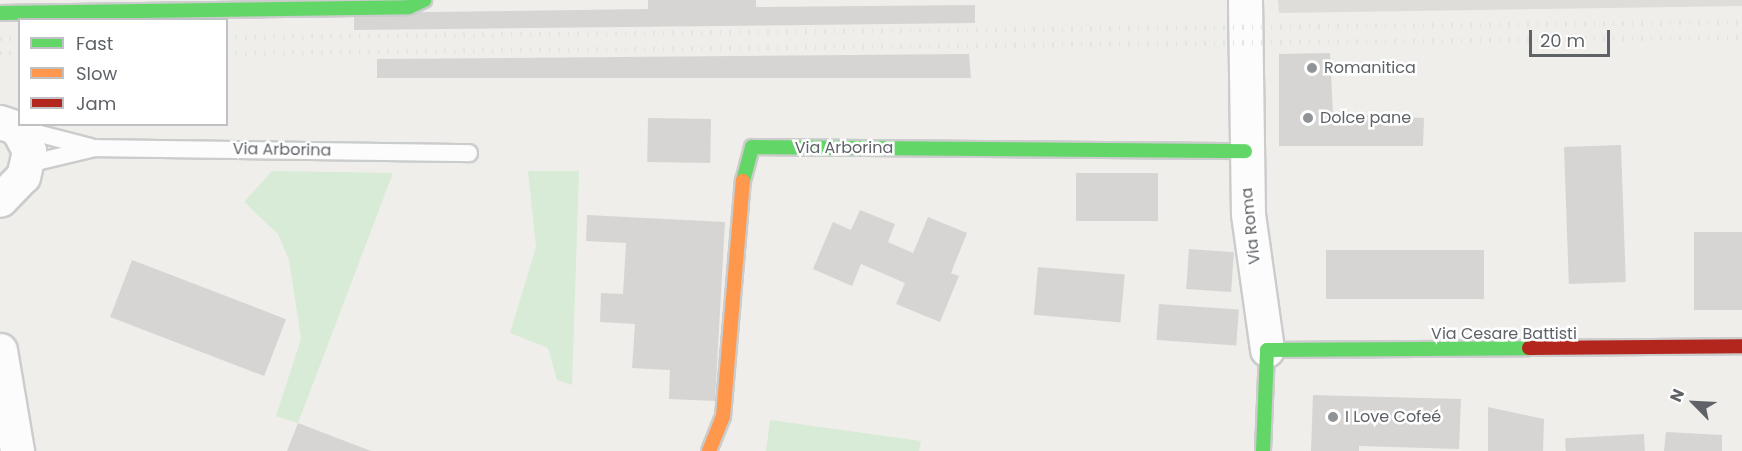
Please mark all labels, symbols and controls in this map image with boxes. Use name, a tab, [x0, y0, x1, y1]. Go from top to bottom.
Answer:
legend	[18, 18, 228, 126]
scale bar	[1532, 18, 1613, 56]
text: 20 m	[1540, 28, 1585, 53]
text: Fast	[76, 31, 113, 56]
place label: Romanitica	[1324, 58, 1416, 78]
text: Slow	[76, 61, 117, 86]
marker: Romanitica	[1305, 61, 1319, 75]
text: Jam	[76, 91, 116, 116]
place label: Dolce pane	[1320, 108, 1411, 128]
marker: Dolce pane	[1301, 111, 1315, 125]
street label: Via Arborina	[795, 138, 893, 158]
street label: Via Arborina	[233, 140, 331, 160]
street label: Via Roma	[1237, 187, 1265, 265]
street label: Via Cesare Battisti	[1431, 324, 1577, 344]
north arrow	[1664, 373, 1724, 433]
text: N	[1664, 385, 1690, 406]
place label: I Love Cofeé	[1345, 407, 1441, 427]
marker: I Love Cofeé	[1326, 410, 1340, 424]

